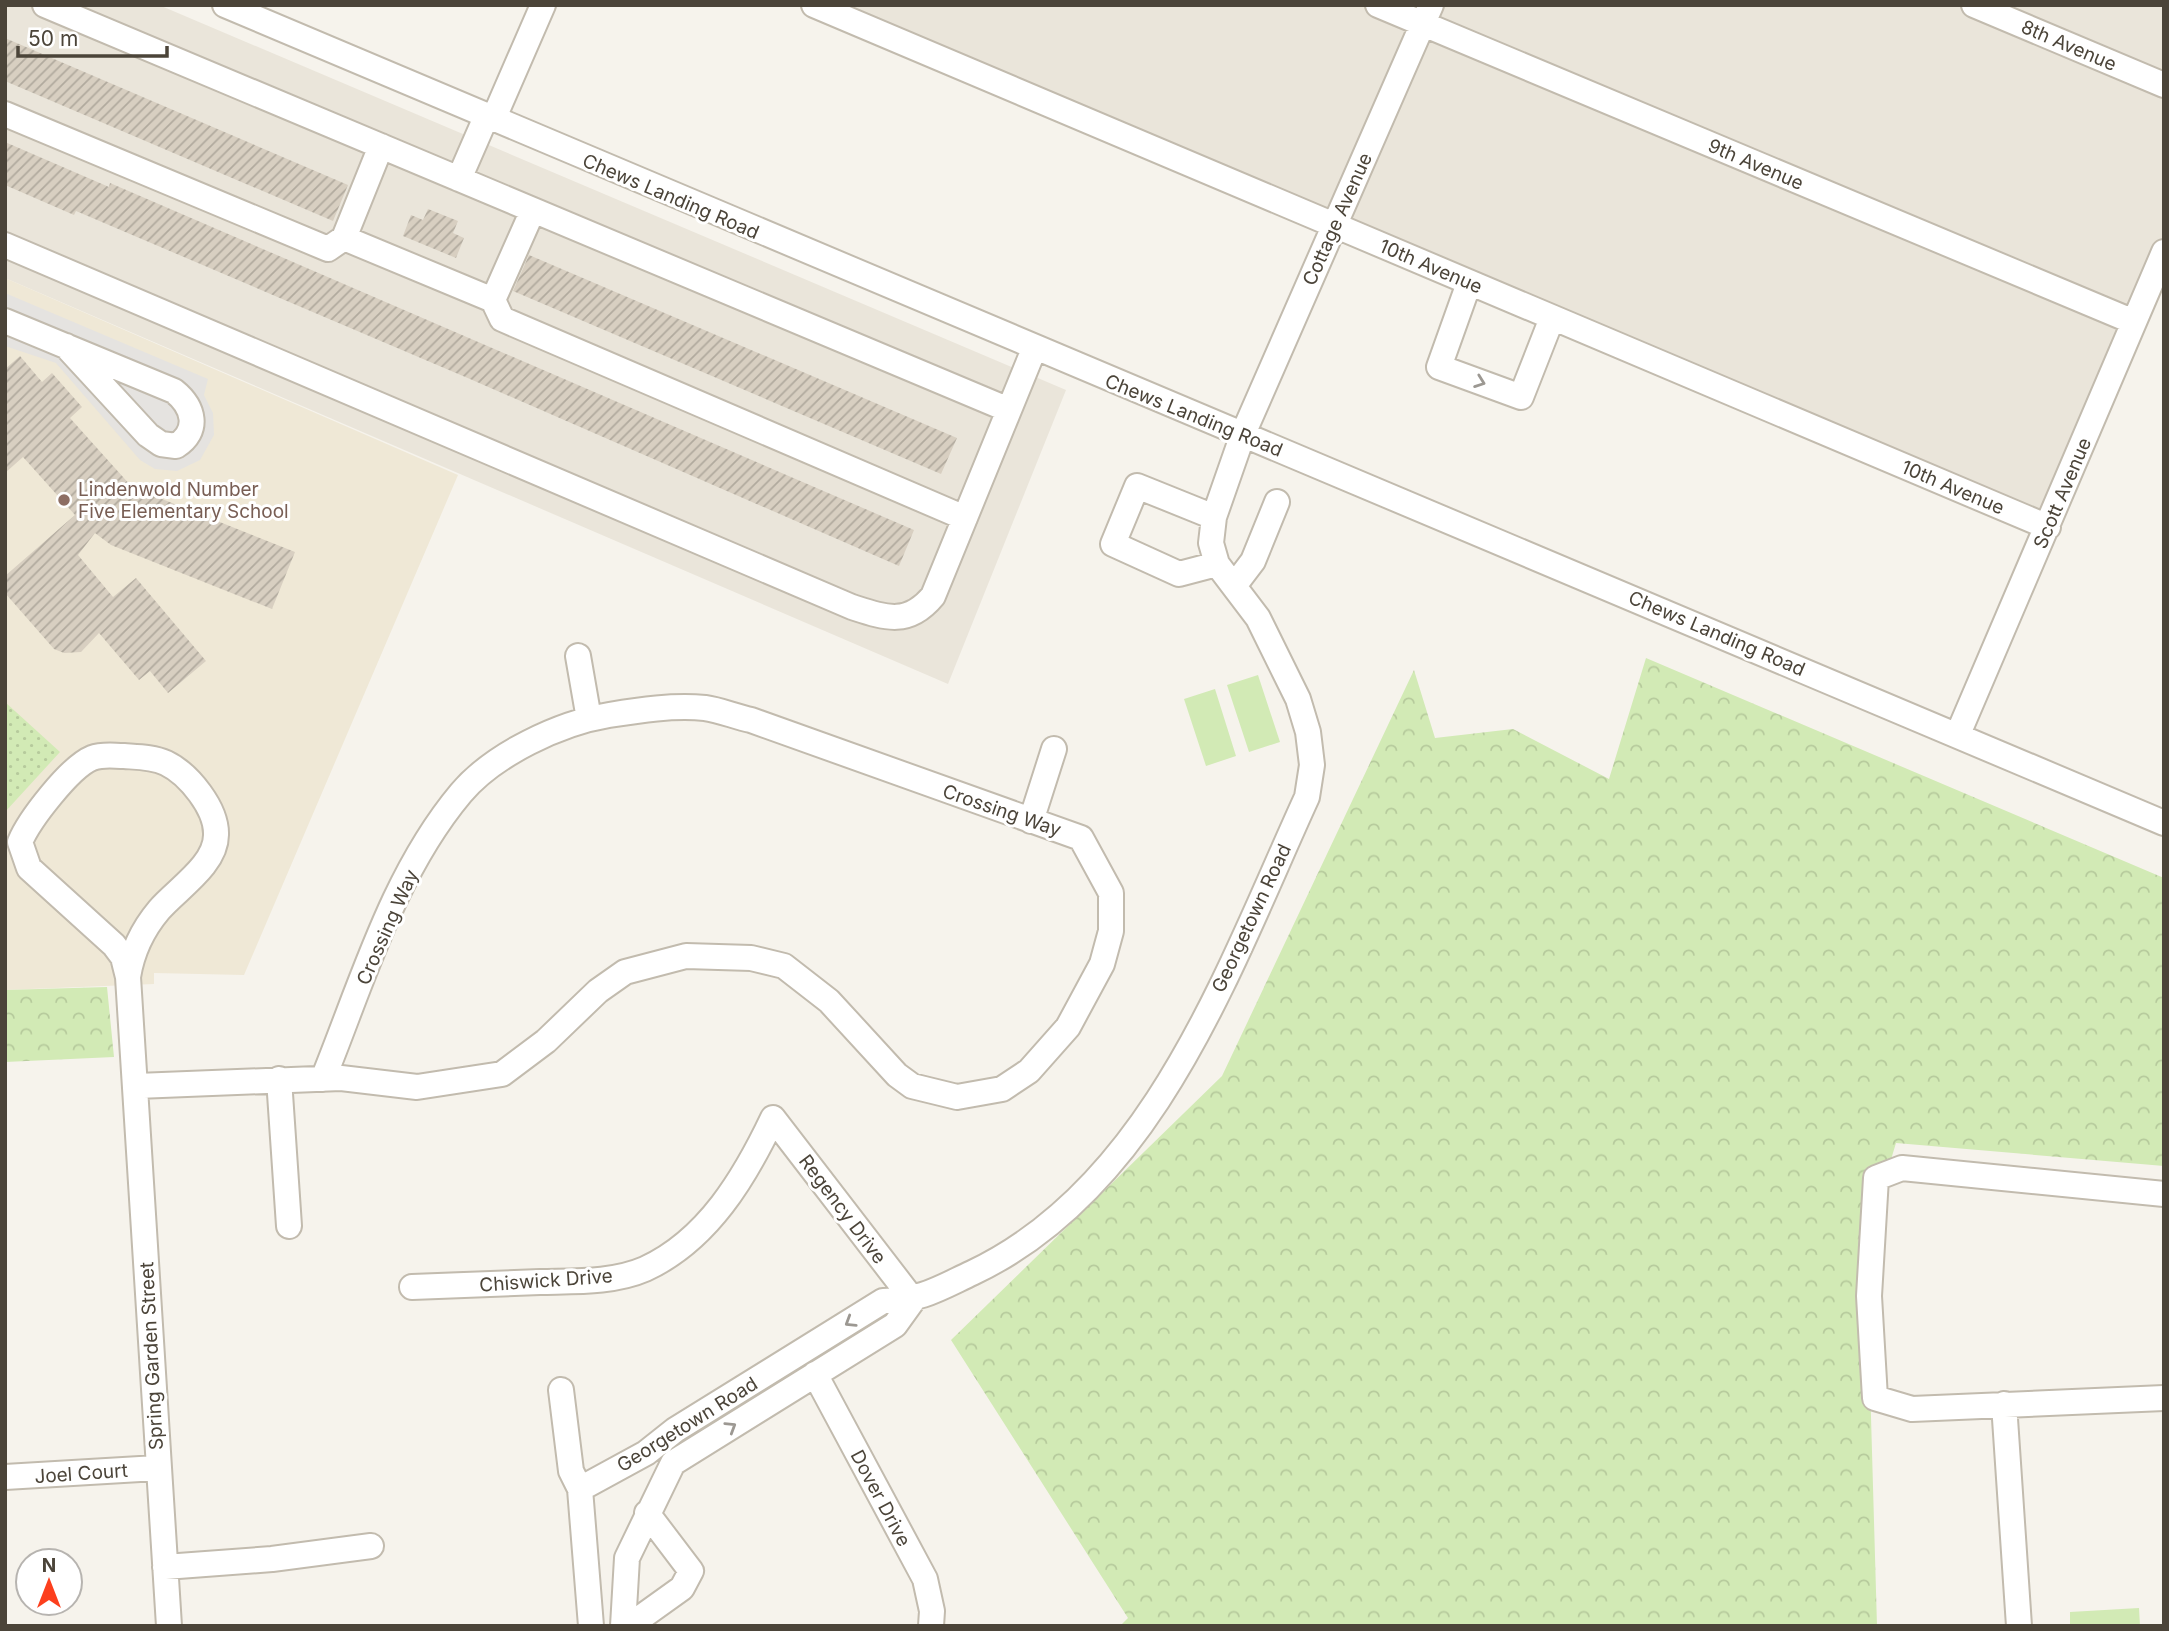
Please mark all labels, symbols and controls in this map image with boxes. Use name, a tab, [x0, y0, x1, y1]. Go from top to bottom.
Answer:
scale bar	[18, 14, 166, 58]
street label: 8th Avenue	[2018, 15, 2120, 76]
text: 50 m	[28, 26, 78, 51]
street label: 9th Avenue	[1705, 134, 1807, 195]
street label: Chews Landing Road	[579, 149, 763, 244]
street label: Cottage Avenue	[1298, 149, 1377, 289]
street label: 10th Avenue	[1376, 234, 1486, 298]
street label: Chews Landing Road	[1102, 369, 1286, 462]
one-way arrow	[1473, 374, 1485, 388]
street label: Scott Avenue	[2029, 434, 2096, 552]
street label: 10th Avenue	[1898, 455, 2008, 519]
place label: Lindenwold Number Five Elementary School	[78, 478, 289, 523]
marker: Lindenwold Number Five Elementary School	[56, 492, 72, 508]
street label: Chews Landing Road	[1625, 586, 1809, 681]
street label: Crossing Way	[940, 779, 1064, 842]
street label: Georgetown Road	[1207, 840, 1296, 996]
street label: Crossing Way	[352, 866, 423, 988]
street label: Regency Drive	[794, 1150, 891, 1268]
street label: Spring Garden Street	[135, 1261, 168, 1451]
street label: Chiswick Drive	[479, 1264, 614, 1297]
one-way arrow	[845, 1313, 858, 1326]
street label: Georgetown Road	[613, 1372, 762, 1477]
one-way arrow	[723, 1422, 736, 1435]
street label: Dover Drive	[846, 1446, 916, 1550]
street label: Joel Court	[34, 1459, 128, 1488]
north arrow	[14, 1547, 84, 1617]
text: N	[42, 1554, 56, 1577]

